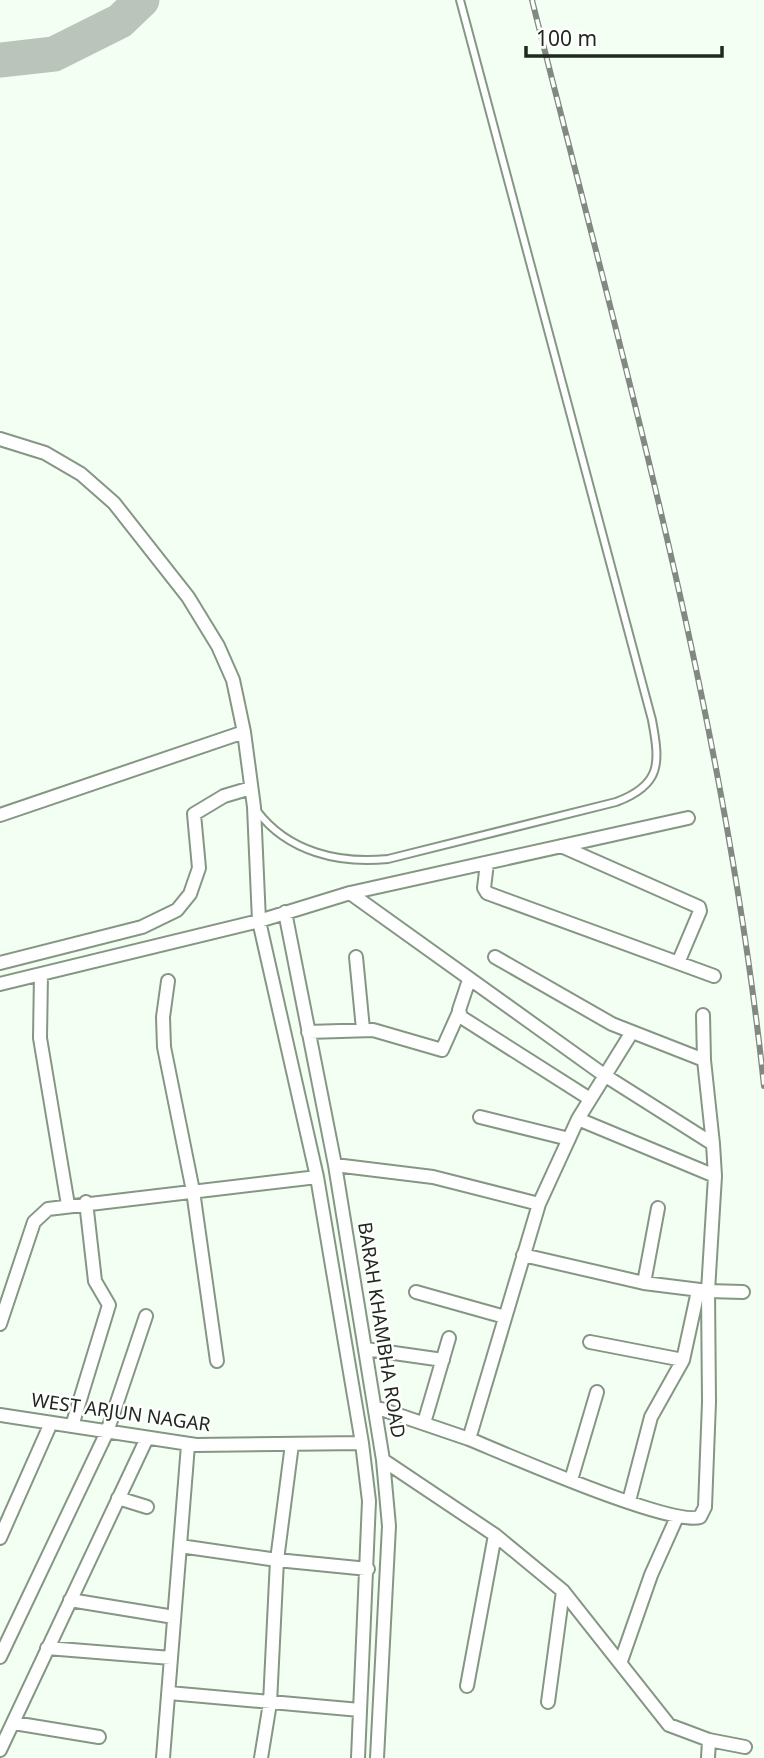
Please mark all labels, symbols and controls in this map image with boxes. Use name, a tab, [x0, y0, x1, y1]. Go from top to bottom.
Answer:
scale bar	[526, 14, 722, 58]
text: 100 m	[536, 24, 597, 52]
street label: BARAH KHAMBHA ROAD	[352, 1220, 412, 1440]
street label: WEST ARJUN NAGAR	[30, 1387, 212, 1437]

